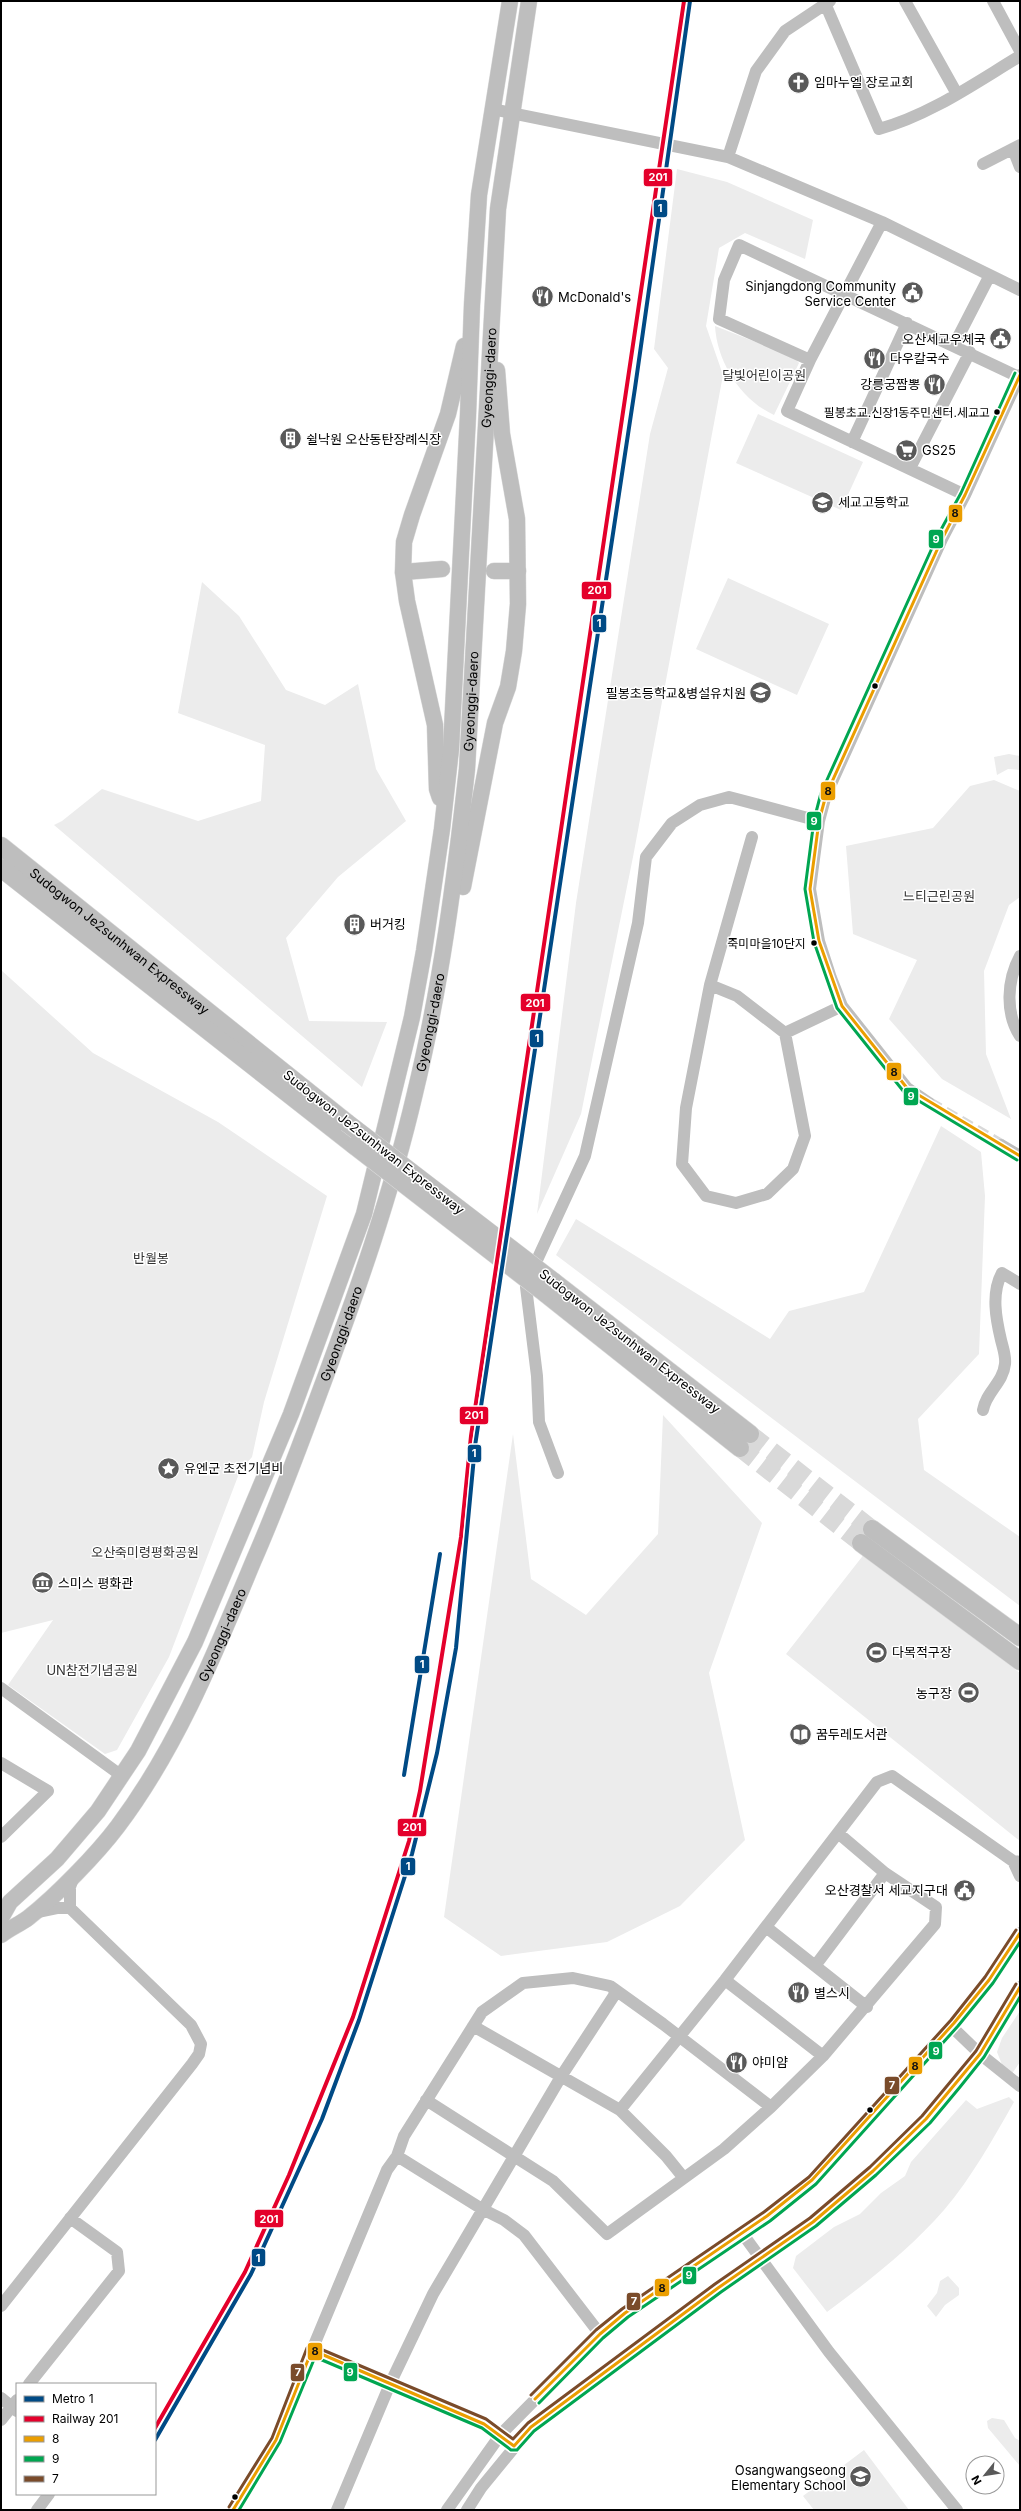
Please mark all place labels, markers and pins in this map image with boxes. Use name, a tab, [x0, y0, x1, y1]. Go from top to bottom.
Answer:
church icon: 임마누엘 장로교회	[786, 69, 812, 95]
place label: 임마누엘 장로교회	[814, 74, 913, 90]
place label: Sinjangdong Community Service Center	[745, 278, 896, 309]
public building icon: Sinjangdong Community Service Center	[899, 280, 925, 306]
restaurant icon: McDonald's	[530, 284, 556, 310]
place label: McDonald's	[558, 289, 631, 305]
public building icon: 오산세교우체국	[988, 326, 1014, 352]
place label: 오산세교우체국	[902, 331, 986, 347]
restaurant icon: 다우칼국수	[861, 345, 887, 371]
place label: 다우칼국수	[890, 350, 950, 366]
restaurant icon: 강릉궁짬뽕	[922, 371, 948, 397]
place label: 강릉궁짬뽕	[860, 376, 920, 392]
place label: 필봉초교.신장1동주민센터.세교고	[824, 405, 990, 420]
marker: 필봉초교.신장1동주민센터.세교고	[992, 407, 1002, 417]
building icon: 쉴낙원 오산동탄장례식장	[278, 426, 304, 452]
place label: 쉴낙원 오산동탄장례식장	[306, 431, 441, 447]
supermarket icon: GS25	[894, 437, 920, 463]
place label: GS25	[922, 442, 956, 458]
school or university icon: 세교고등학교	[810, 489, 836, 515]
place label: 세교고등학교	[838, 494, 910, 510]
school or university icon: 필봉초등학교&병설유치원	[748, 680, 774, 706]
unlabelled marker	[870, 681, 880, 691]
place label: 필봉초등학교&병설유치원	[606, 685, 746, 701]
building icon: 버거킹	[342, 911, 368, 937]
place label: 버거킹	[370, 916, 406, 932]
place label: 죽미마을10단지	[727, 936, 806, 951]
marker: 죽미마을10단지	[809, 938, 819, 948]
place icon: 유엔군 초전기념비	[156, 1455, 182, 1481]
place label: 유엔군 초전기념비	[184, 1460, 283, 1476]
museum icon: 스미스 평화관	[30, 1570, 56, 1596]
place label: 스미스 평화관	[58, 1575, 133, 1591]
sports icon: 다목적구장	[864, 1639, 890, 1665]
place label: 다목적구장	[892, 1644, 952, 1660]
sports icon: 농구장	[955, 1680, 981, 1706]
place label: 농구장	[916, 1685, 952, 1701]
library icon: 꿈두레도서관	[788, 1721, 814, 1747]
place label: 꿈두레도서관	[816, 1726, 888, 1742]
public building icon: 오산경찰서 세교지구대	[951, 1877, 977, 1903]
place label: 오산경찰서 세교지구대	[825, 1882, 948, 1898]
restaurant icon: 별스시	[785, 1980, 811, 2006]
place label: 별스시	[814, 1985, 850, 2001]
restaurant icon: 야미얌	[723, 2049, 749, 2075]
place label: 야미얌	[752, 2054, 788, 2070]
unlabelled marker	[865, 2105, 875, 2115]
place label: Osangwangseong Elementary School	[731, 2462, 846, 2493]
school or university icon: Osangwangseong Elementary School	[848, 2464, 874, 2490]
unlabelled marker	[230, 2492, 240, 2502]

